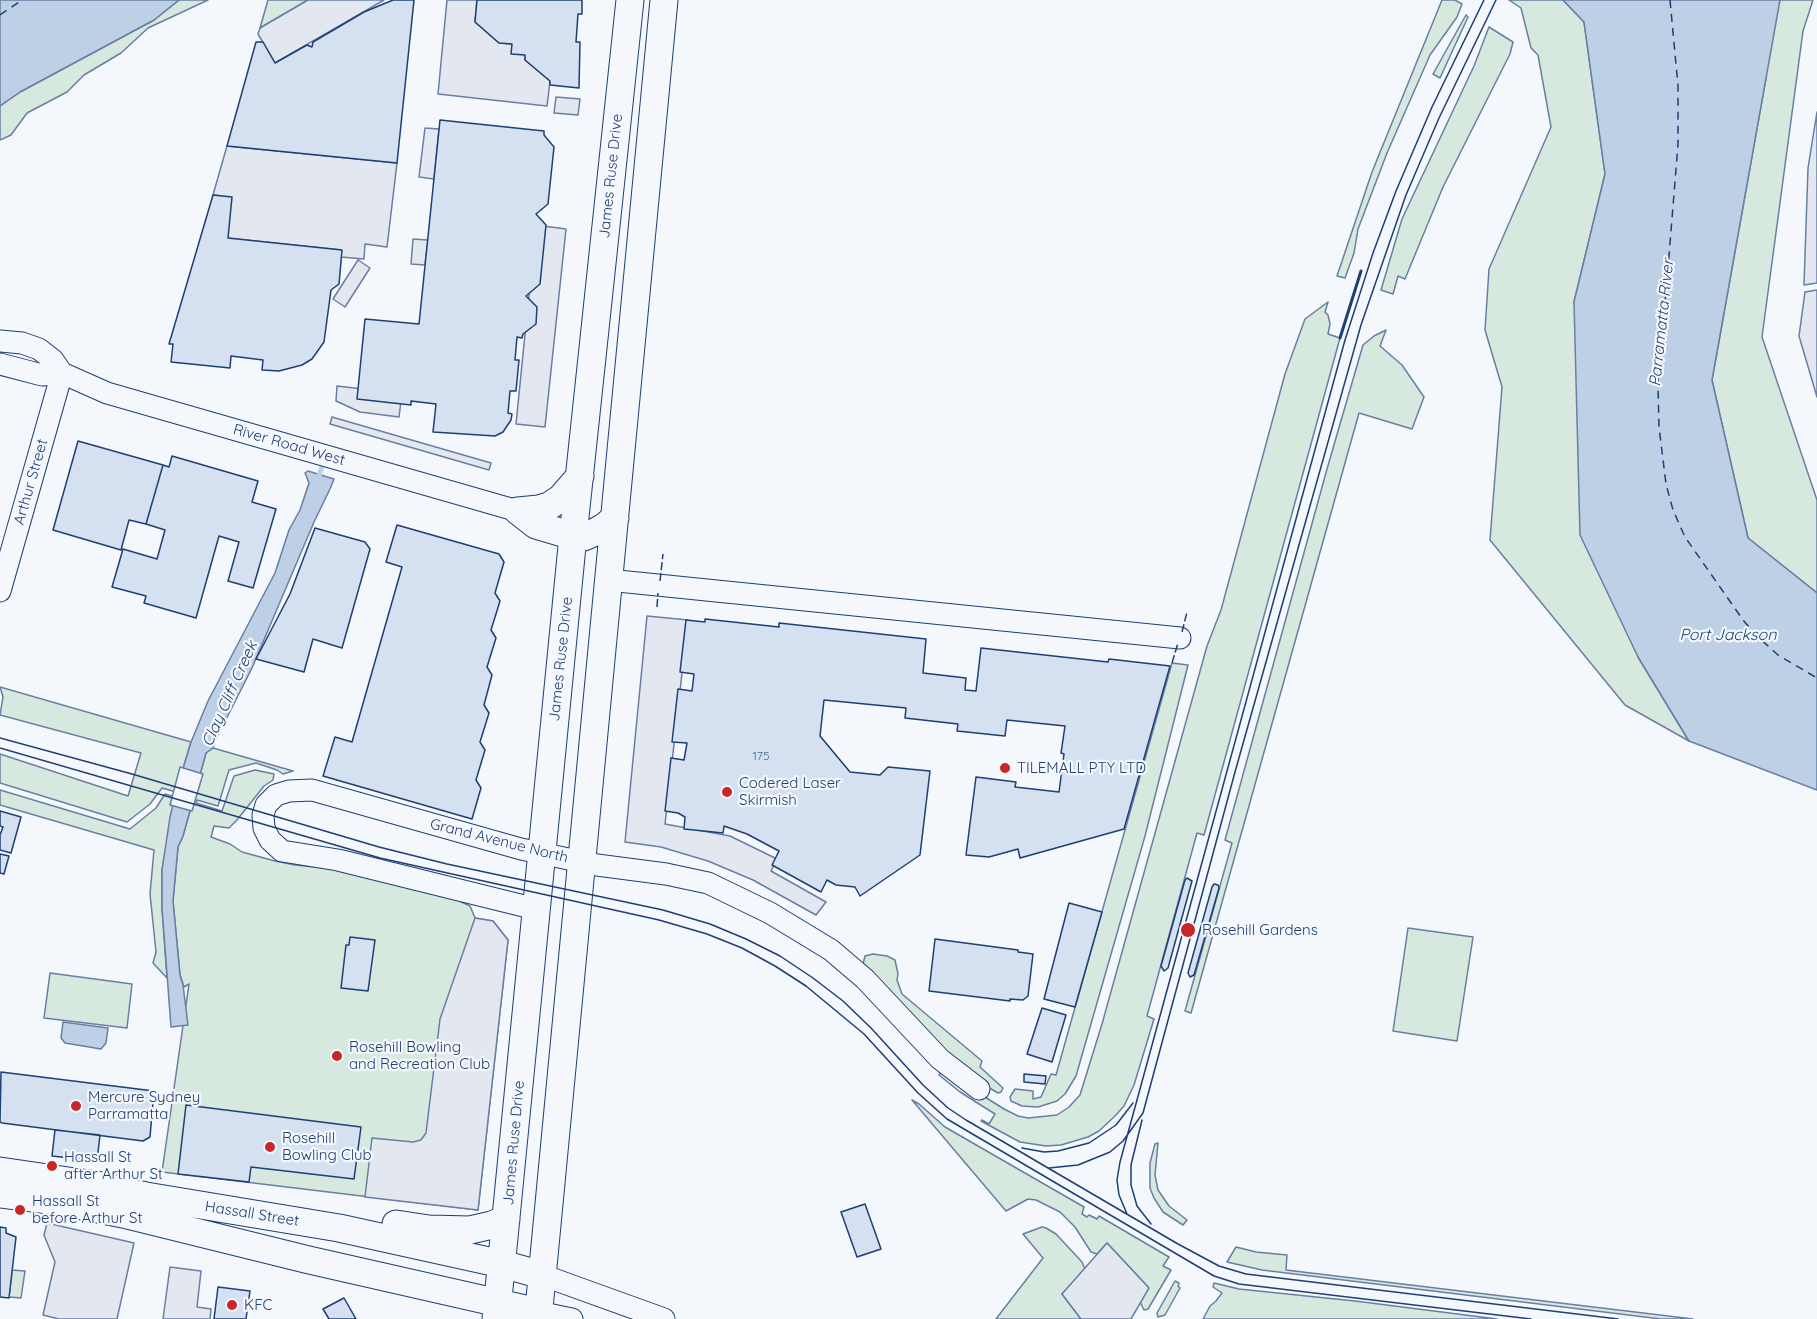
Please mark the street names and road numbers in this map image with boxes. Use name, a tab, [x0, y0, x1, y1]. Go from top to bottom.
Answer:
street label: James Ruse Drive	[596, 113, 626, 239]
street label: River Road West	[231, 420, 347, 470]
street label: Arthur Street	[10, 437, 52, 527]
street label: James Ruse Drive	[546, 596, 576, 722]
street label: Grand Avenue North	[428, 815, 570, 867]
street label: James Ruse Drive	[500, 1080, 528, 1206]
street label: Hassall Street	[204, 1198, 300, 1230]

